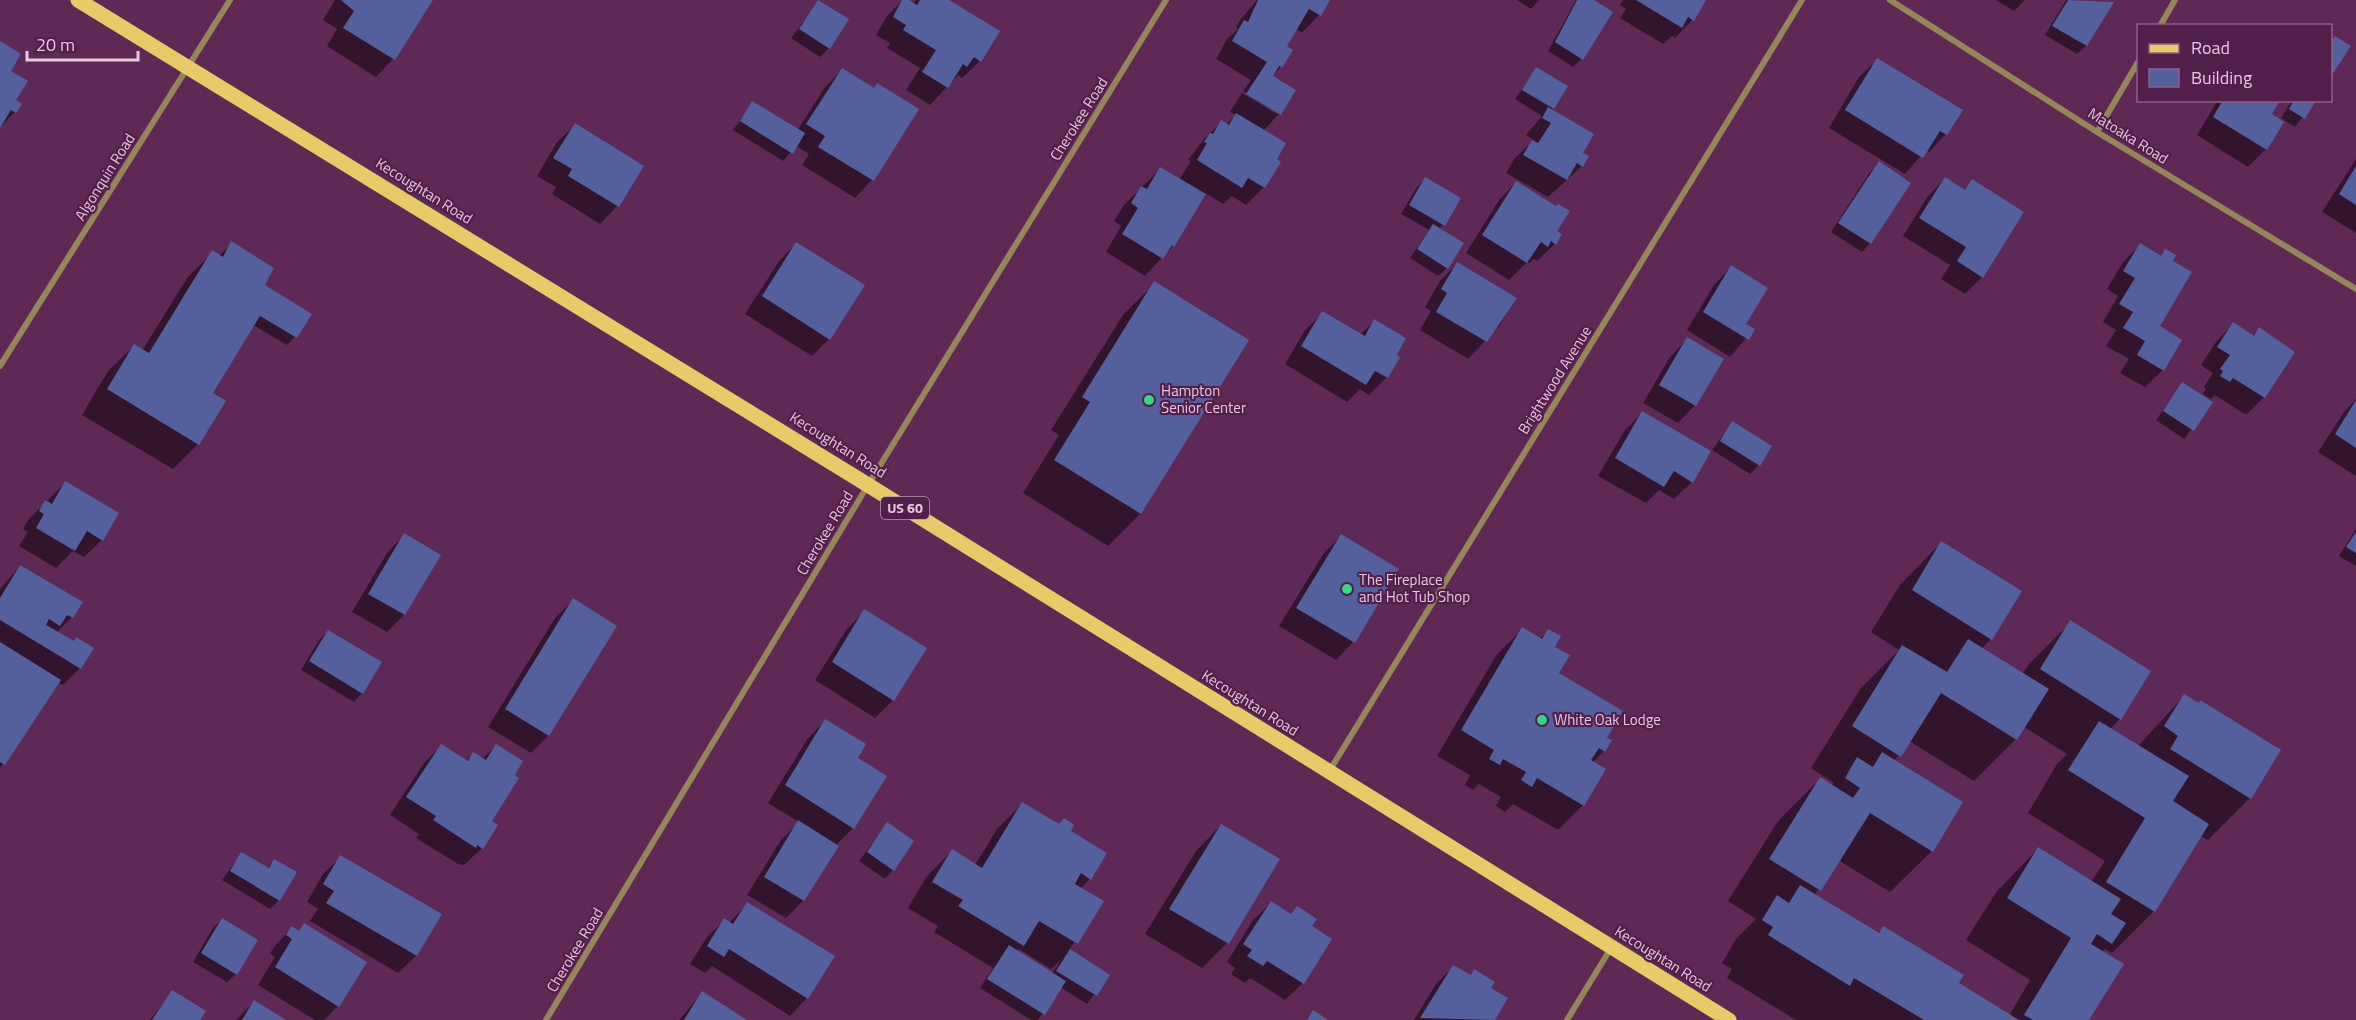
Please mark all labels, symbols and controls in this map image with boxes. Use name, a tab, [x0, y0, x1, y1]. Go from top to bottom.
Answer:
scale bar	[27, 24, 138, 62]
legend	[2137, 24, 2332, 102]
text: 20 m	[36, 31, 75, 58]
text: Road	[2191, 34, 2230, 61]
text: Building	[2191, 64, 2252, 91]
street label: Cherokee Road	[1044, 72, 1113, 165]
street label: Matoaka Road	[2083, 102, 2173, 170]
street label: Algonquin Road	[69, 129, 141, 225]
street label: Kecoughtan Road	[371, 152, 477, 230]
street label: Brightwood Avenue	[1512, 321, 1597, 438]
place label: Hampton Senior Center	[1161, 379, 1246, 419]
marker: Hampton Senior Center	[1142, 393, 1156, 407]
street label: Kecoughtan Road	[785, 406, 891, 484]
street label: Cherokee Road	[790, 486, 859, 579]
road number: US 60	[881, 497, 929, 519]
place label: The Fireplace and Hot Tub Shop	[1359, 568, 1470, 608]
marker: The Fireplace and Hot Tub Shop	[1340, 582, 1354, 596]
street label: Kecoughtan Road	[1197, 664, 1303, 742]
place label: White Oak Lodge	[1554, 708, 1661, 731]
marker: White Oak Lodge	[1535, 713, 1549, 727]
street label: Cherokee Road	[540, 903, 609, 996]
street label: Kecoughtan Road	[1610, 920, 1716, 998]

